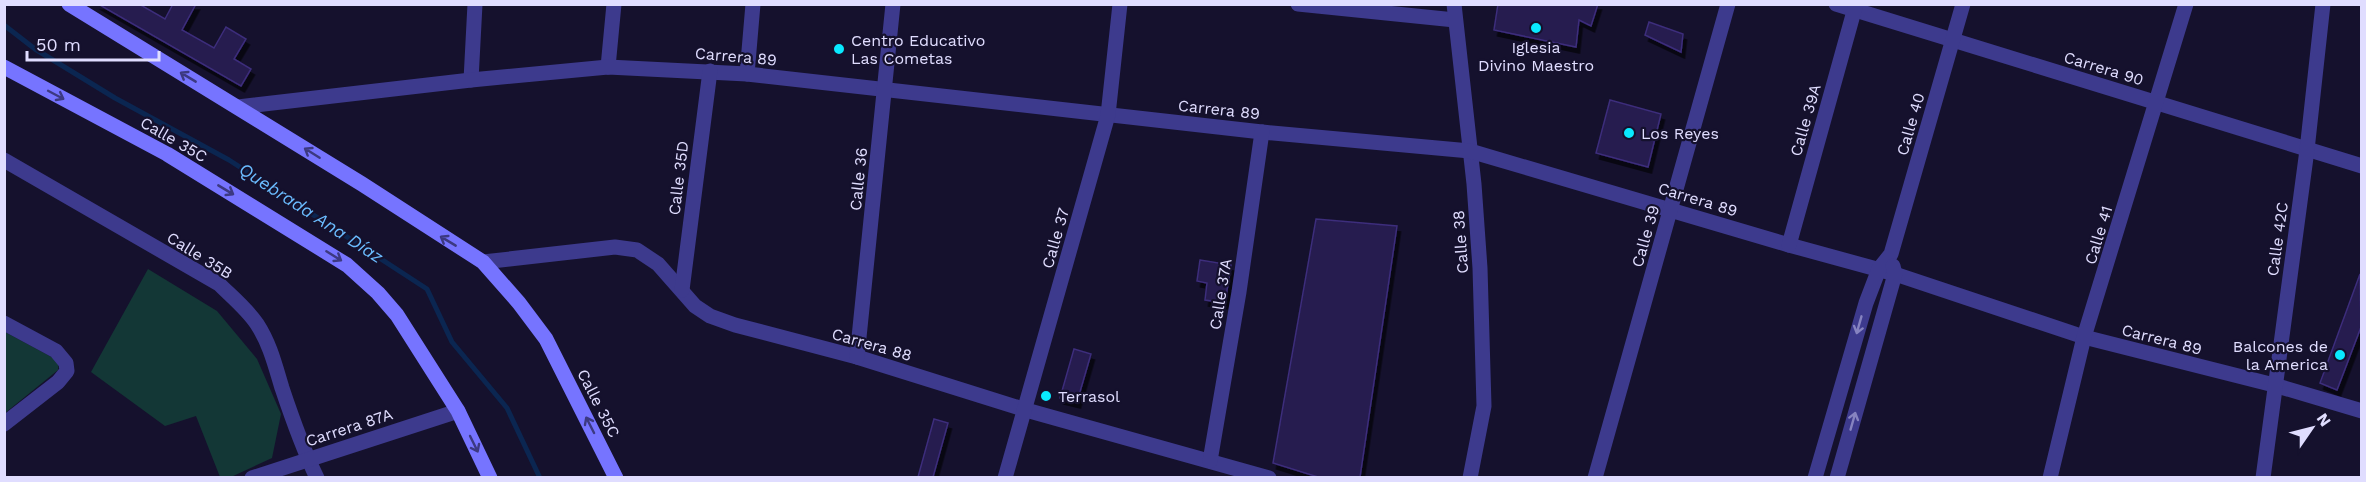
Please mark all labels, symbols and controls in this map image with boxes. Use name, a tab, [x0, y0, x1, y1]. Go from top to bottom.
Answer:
marker: Iglesia Divino Maestro	[1529, 21, 1543, 35]
scale bar	[27, 24, 159, 62]
place label: Centro Educativo Las Cometas	[851, 31, 985, 68]
text: 50 m	[36, 34, 81, 55]
place label: Iglesia Divino Maestro	[1478, 38, 1594, 75]
marker: Centro Educativo Las Cometas	[832, 42, 846, 56]
street label: Carrera 89	[694, 43, 778, 70]
street label: Carrera 90	[2062, 47, 2146, 90]
one-way arrow	[180, 71, 197, 83]
street label: Calle 39A	[1786, 81, 1825, 158]
one-way arrow	[47, 89, 64, 101]
street label: Calle 40	[1892, 91, 1928, 158]
street label: Carrera 89	[1177, 96, 1261, 123]
street label: Calle 35C	[137, 113, 211, 166]
place label: Los Reyes	[1641, 124, 1719, 143]
marker: Los Reyes	[1622, 126, 1636, 140]
street label: Calle 35D	[665, 140, 692, 216]
one-way arrow	[304, 146, 321, 158]
street label: Calle 36	[846, 146, 871, 212]
water label: Quebrada Ana Díaz	[235, 158, 388, 267]
street label: Carrera 89	[1656, 178, 1740, 221]
one-way arrow	[217, 184, 234, 196]
street label: Calle 42C	[2263, 201, 2292, 277]
street label: Calle 39	[1628, 203, 1663, 269]
street label: Calle 41	[2081, 204, 2116, 267]
street label: Calle 37	[1038, 206, 1073, 271]
street label: Calle 38	[1449, 210, 1472, 274]
street label: Calle 35B	[163, 228, 236, 283]
one-way arrow	[440, 234, 457, 246]
one-way arrow	[325, 251, 342, 263]
street label: Calle 37A	[1205, 257, 1236, 331]
one-way arrow	[1853, 315, 1865, 334]
street label: Carrera 89	[2120, 320, 2204, 359]
street label: Carrera 88	[830, 324, 914, 365]
place label: Balcones de la America	[2233, 337, 2328, 374]
marker: Balcones de la America	[2333, 348, 2347, 362]
street label: Calle 35C	[573, 366, 624, 441]
place label: Terrasol	[1058, 387, 1120, 406]
marker: Terrasol	[1039, 389, 1053, 403]
north arrow	[2282, 398, 2342, 458]
street label: Carrera 87A	[303, 404, 395, 450]
text: N	[2313, 409, 2335, 430]
one-way arrow	[1848, 412, 1859, 431]
one-way arrow	[584, 416, 595, 434]
one-way arrow	[468, 435, 480, 453]

